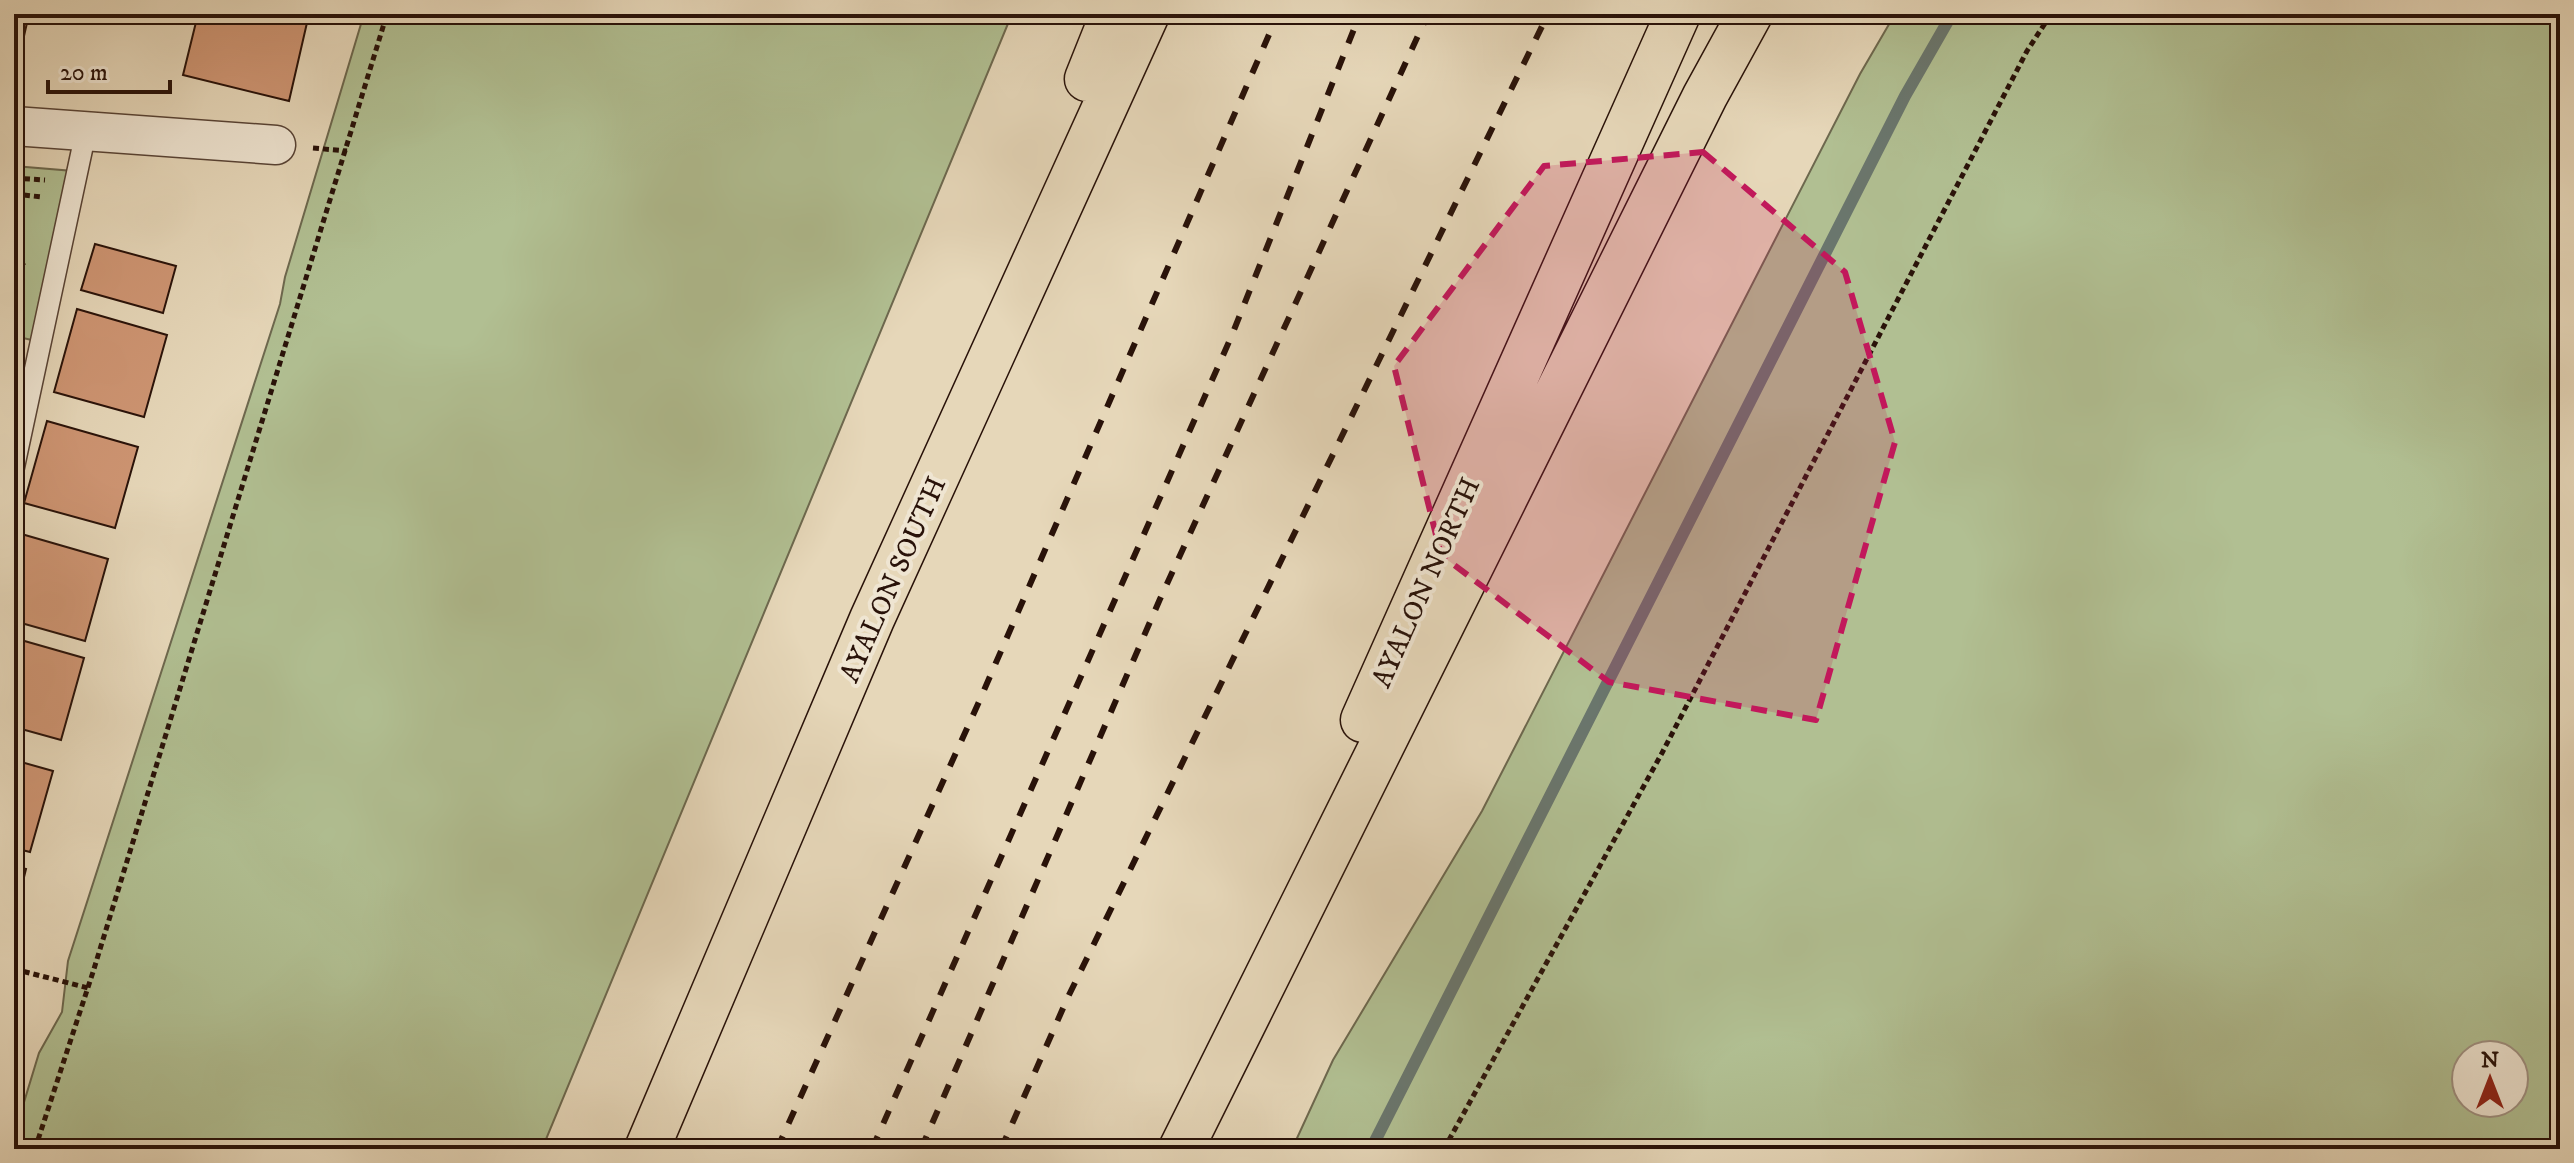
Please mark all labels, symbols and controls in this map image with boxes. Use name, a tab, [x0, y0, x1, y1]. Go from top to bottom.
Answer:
scale bar	[48, 44, 170, 94]
text: 20 m	[60, 58, 108, 88]
street label: AYALON SOUTH	[832, 471, 954, 688]
street label: AYALON NORTH	[1364, 472, 1488, 693]
north arrow	[2450, 1039, 2530, 1119]
text: N	[2481, 1047, 2499, 1074]

